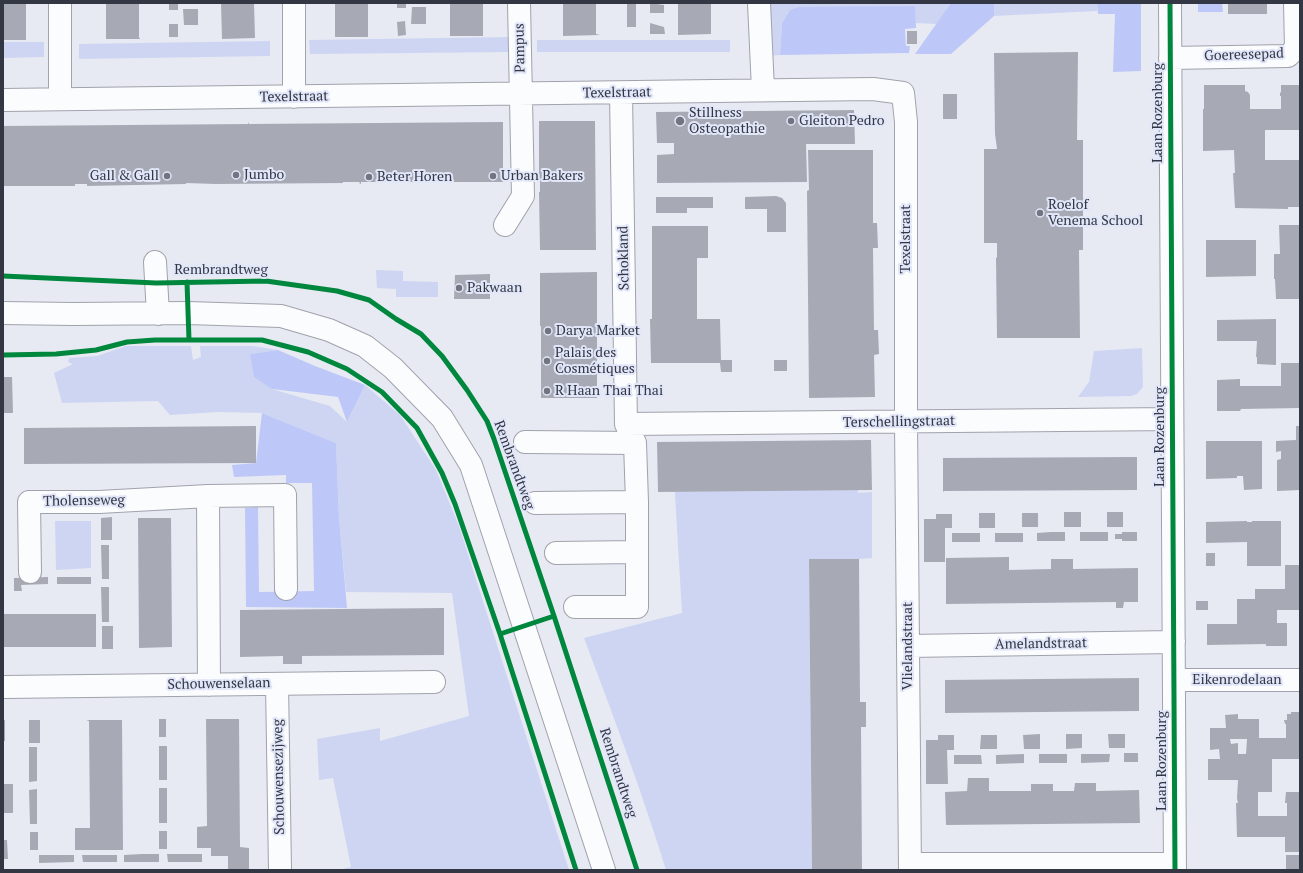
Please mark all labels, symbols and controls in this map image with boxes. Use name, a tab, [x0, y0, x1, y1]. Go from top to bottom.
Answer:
street label: Pampus	[511, 23, 529, 73]
street label: Goereesepad	[1204, 45, 1284, 65]
street label: Laan Rozenburg	[1150, 63, 1166, 163]
street label: Texelstraat	[582, 84, 652, 102]
street label: Texelstraat	[259, 88, 329, 106]
place label: Stillness Osteopathie	[689, 105, 765, 138]
place label: Gleiton Pedro	[799, 113, 885, 129]
marker: Stillness Osteopathie	[674, 115, 686, 127]
marker: Gleiton Pedro	[786, 116, 796, 126]
place label: Jumbo	[244, 167, 284, 183]
place label: Gall & Gall	[90, 168, 159, 184]
place label: Urban Bakers	[501, 168, 583, 184]
place label: Beter Horen	[377, 169, 452, 185]
marker: Jumbo	[231, 170, 241, 180]
marker: Gall & Gall	[162, 171, 172, 181]
marker: Urban Bakers	[488, 171, 498, 181]
marker: Beter Horen	[364, 172, 374, 182]
place label: Roelof Venema School	[1048, 197, 1143, 230]
street label: Texelstraat	[898, 205, 914, 273]
marker: Roelof Venema School	[1035, 208, 1045, 218]
street label: Schokland	[615, 226, 633, 290]
street label: Rembrandtweg	[174, 262, 268, 278]
place label: Pakwaan	[467, 280, 522, 296]
marker: Pakwaan	[454, 283, 464, 293]
place label: Darya Market	[556, 323, 640, 339]
marker: Darya Market	[543, 326, 553, 336]
place label: Palais des Cosmétiques	[555, 345, 635, 378]
marker: Palais des Cosmétiques	[542, 356, 552, 366]
place label: R Haan Thai Thai	[555, 383, 663, 399]
marker: R Haan Thai Thai	[542, 386, 552, 396]
street label: Laan Rozenburg	[1152, 387, 1168, 487]
street label: Terschellingstraat	[843, 413, 955, 431]
street label: Rembrandtweg	[490, 418, 538, 512]
street label: Tholenseweg	[43, 492, 125, 510]
street label: Vlielandstraat	[900, 602, 916, 690]
street label: Amelandstraat	[995, 635, 1087, 653]
street label: Eikenrodelaan	[1192, 672, 1282, 688]
street label: Schouwenselaan	[167, 675, 271, 693]
street label: Laan Rozenburg	[1154, 711, 1170, 811]
street label: Schouwensezijweg	[270, 719, 288, 835]
street label: Rembrandtweg	[596, 726, 640, 820]

